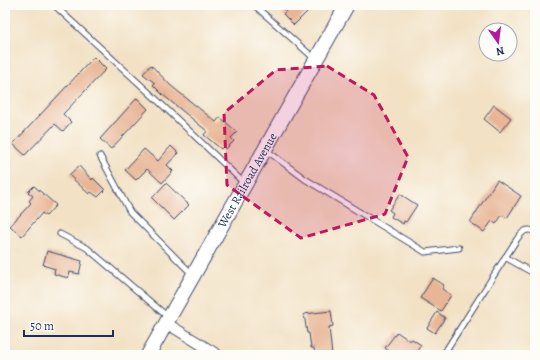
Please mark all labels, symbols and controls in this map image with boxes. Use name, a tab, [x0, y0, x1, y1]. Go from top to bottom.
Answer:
north arrow	[478, 22, 518, 62]
text: N	[495, 43, 506, 59]
street label: West Railroad Avenue	[214, 130, 281, 231]
scale bar	[24, 312, 113, 338]
text: 50 m	[30, 318, 54, 334]

